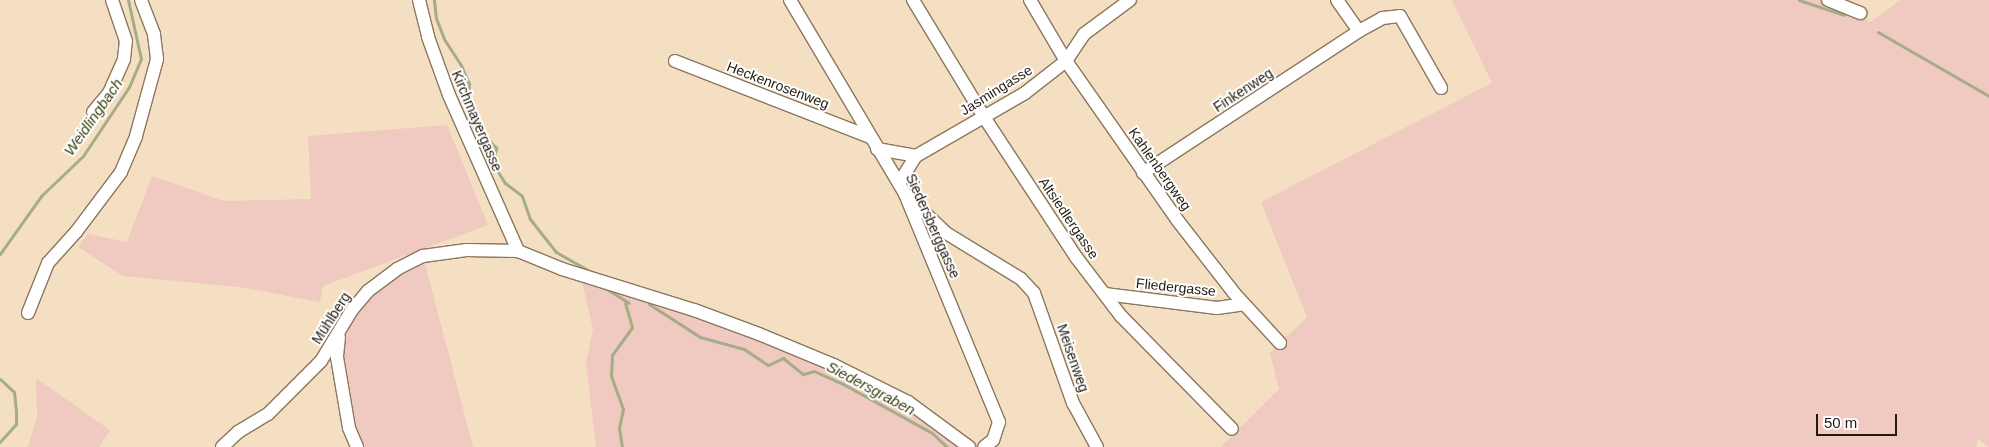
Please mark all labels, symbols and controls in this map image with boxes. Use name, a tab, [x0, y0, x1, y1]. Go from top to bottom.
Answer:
street label: Heckenrosenweg	[724, 58, 832, 112]
street label: Jasmingasse	[957, 61, 1035, 119]
street label: Finkenweg	[1210, 65, 1276, 115]
street label: Kirchmayergasse	[448, 68, 506, 174]
water label: Weidlingbach	[60, 75, 126, 159]
street label: Kahlenbergweg	[1125, 124, 1195, 214]
street label: Siedersberggasse	[902, 171, 964, 281]
street label: Altsiedlergasse	[1035, 174, 1103, 262]
street label: Fliedergasse	[1135, 274, 1217, 300]
street label: Mühlberg	[308, 289, 354, 347]
street label: Meisenweg	[1054, 322, 1092, 394]
water label: Siedersgraben	[824, 357, 918, 419]
scale bar	[1819, 404, 1900, 436]
text: 50 m	[1824, 414, 1857, 431]

